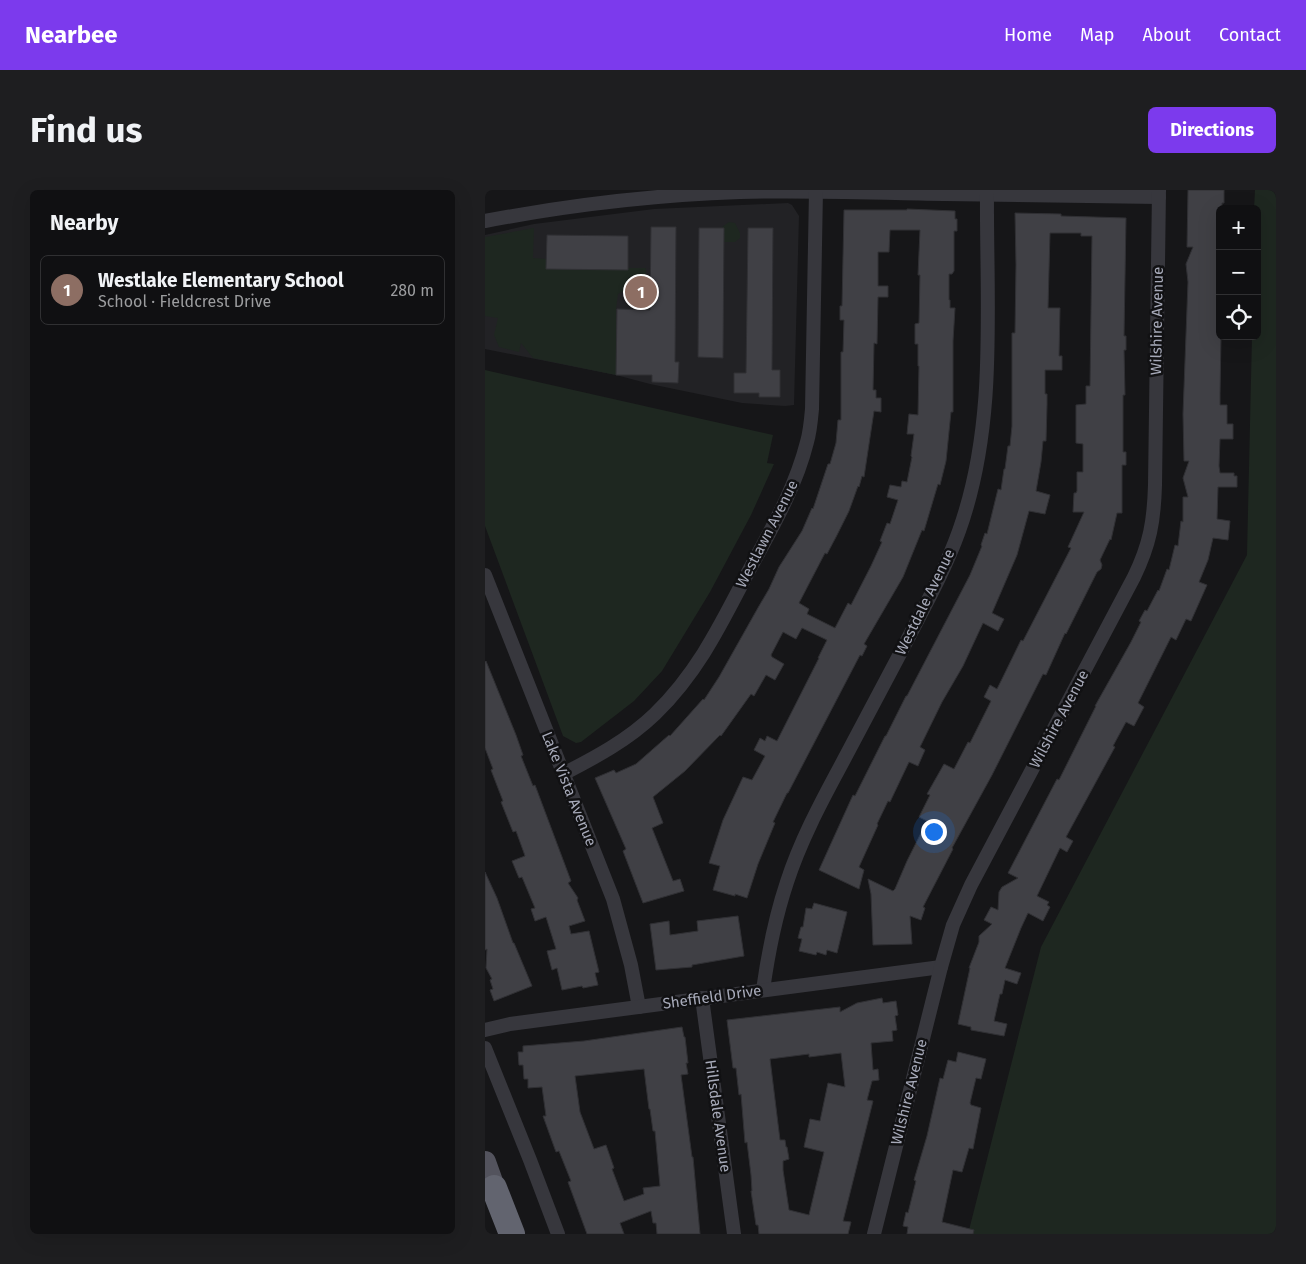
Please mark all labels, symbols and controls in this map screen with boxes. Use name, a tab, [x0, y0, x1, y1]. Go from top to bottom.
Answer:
text: Nearbee	[25, 21, 118, 49]
text: Home	[1004, 24, 1052, 46]
text: Map	[1080, 24, 1114, 46]
text: About	[1142, 24, 1191, 46]
text: Contact	[1219, 24, 1281, 46]
button: Directions	[1148, 107, 1276, 153]
text: Find us	[30, 109, 142, 151]
map controls	[1216, 205, 1261, 340]
button: +	[1216, 205, 1261, 250]
text: Nearby	[50, 210, 118, 236]
button: −	[1216, 250, 1261, 295]
street label: Wilshire Avenue	[1147, 267, 1167, 375]
text: Westlake Elementary School	[98, 269, 344, 292]
pin: 1	[625, 273, 657, 311]
text: 1	[63, 281, 71, 300]
text: 280 m	[390, 281, 434, 300]
text: School · Fieldcrest Drive	[98, 292, 271, 311]
button: locate	[1216, 295, 1261, 340]
street label: Westlawn Avenue	[732, 477, 802, 591]
street label: Westdale Avenue	[892, 546, 958, 658]
street label: Wilshire Avenue	[1026, 667, 1092, 771]
street label: Lake Vista Avenue	[538, 729, 600, 849]
your location	[921, 819, 947, 845]
street label: Sheffield Drive	[662, 981, 762, 1013]
street label: Wilshire Avenue	[887, 1037, 931, 1147]
street label: Hillsdale Avenue	[701, 1059, 735, 1173]

